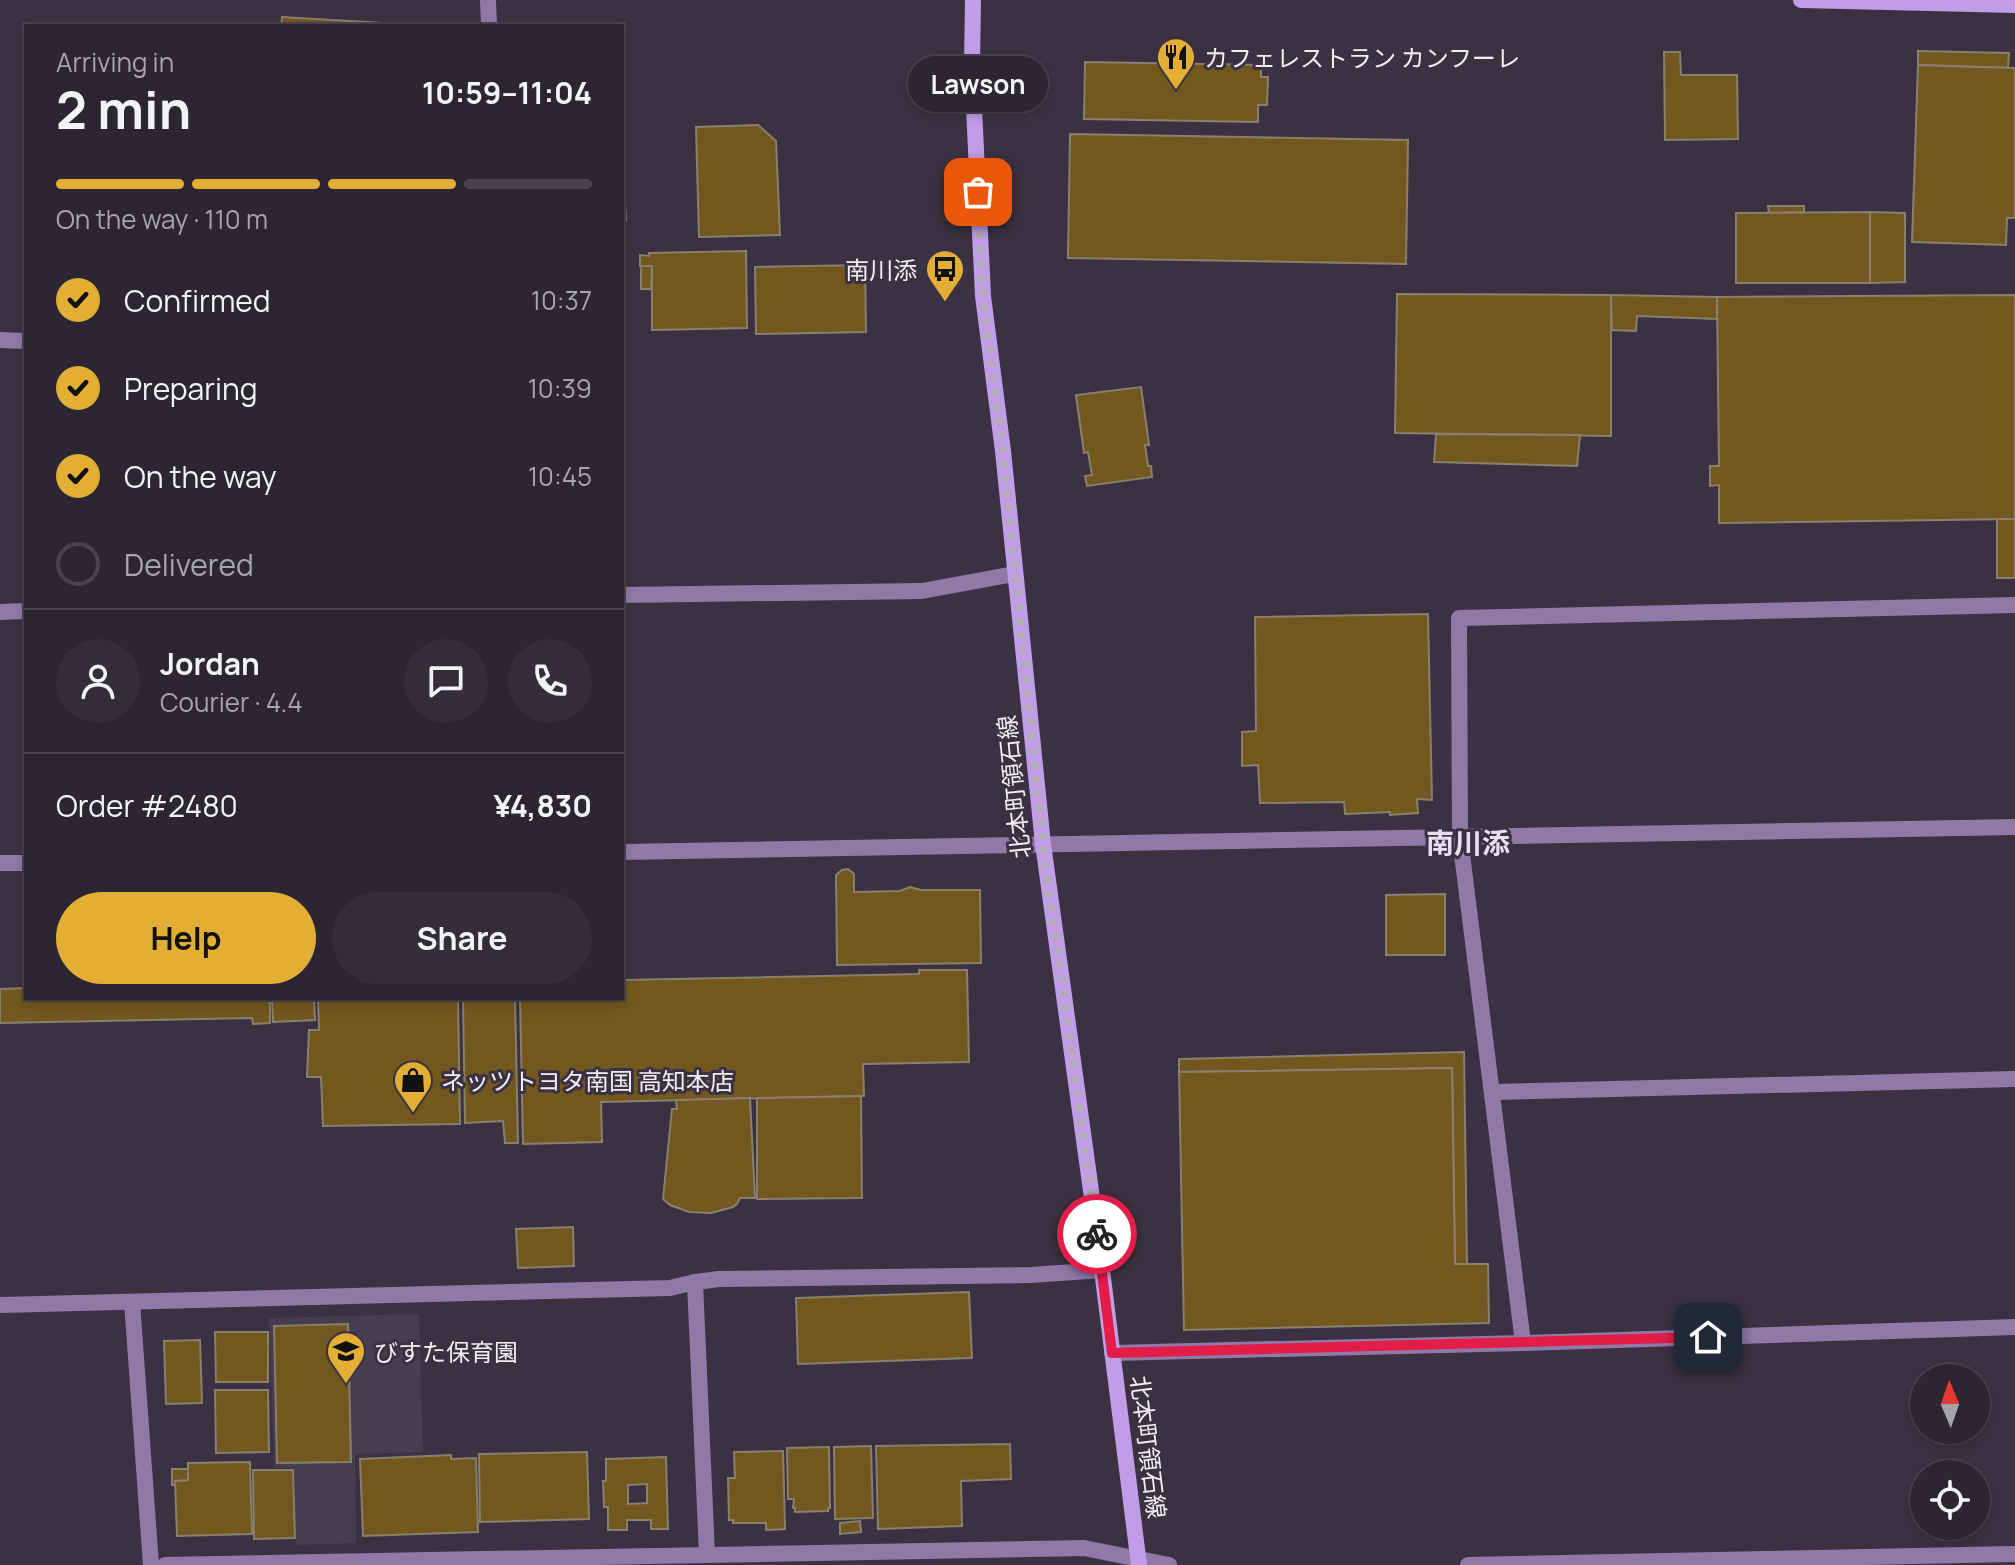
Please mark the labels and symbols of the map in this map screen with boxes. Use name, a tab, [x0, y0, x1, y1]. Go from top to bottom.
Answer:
restaurant icon: カフェレストラン カンフーレ	[1155, 36, 1197, 91]
place label: カフェレストラン カンフーレ	[1204, 41, 1520, 74]
callout: Lawson	[908, 56, 1048, 112]
pin	[944, 158, 1012, 226]
bus stop icon: 南川添	[924, 248, 966, 303]
place label: 南川添	[845, 253, 917, 286]
street label: 北本町領石線	[989, 714, 1037, 860]
district label: 南川添	[1426, 823, 1510, 861]
shop icon: ネッツトヨタ南国 高知本店	[392, 1059, 434, 1114]
place label: ネッツトヨタ南国 高知本店	[441, 1064, 734, 1097]
courier	[1057, 1194, 1137, 1274]
pin	[1674, 1303, 1742, 1371]
school or university icon: びすた保育園	[325, 1330, 367, 1385]
place label: びすた保育園	[374, 1335, 518, 1368]
north arrow	[1910, 1364, 1990, 1444]
street label: 北本町領石線	[1124, 1374, 1174, 1520]

